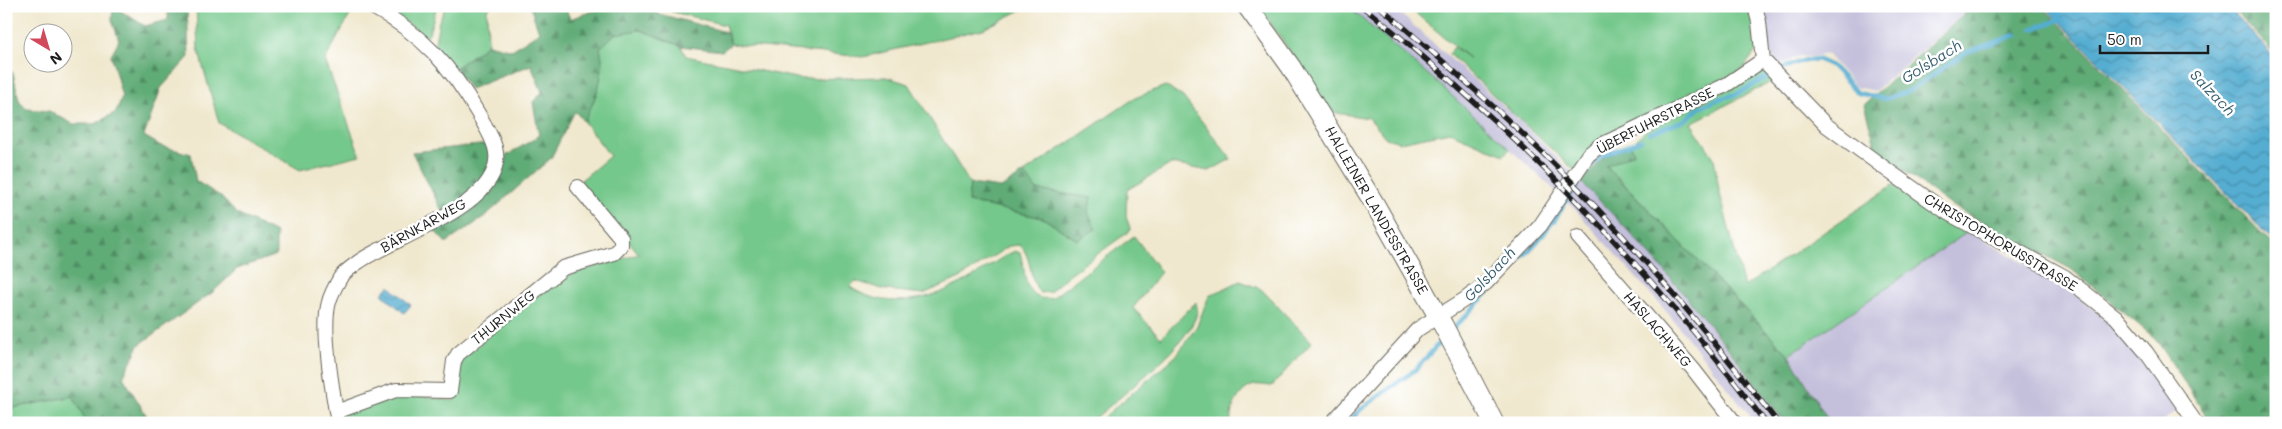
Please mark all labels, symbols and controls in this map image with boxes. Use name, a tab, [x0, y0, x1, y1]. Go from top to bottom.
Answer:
north arrow	[22, 22, 72, 72]
scale bar	[2100, 22, 2207, 54]
text: 50 m	[2107, 29, 2142, 49]
water label: Golsbach	[1897, 35, 1965, 87]
text: N	[46, 48, 66, 69]
water label: Salzach	[2186, 65, 2240, 119]
street label: ÜBERFUHRSTRASSE	[1593, 82, 1717, 158]
street label: HALLEINER LANDESSTRASSE	[1321, 122, 1433, 298]
street label: CHRISTOPHORUSSTRASSE	[1921, 189, 2081, 295]
street label: BÄRNKARWEG	[377, 194, 469, 256]
water label: Golsbach	[1459, 243, 1519, 305]
street label: THURNWEG	[467, 285, 539, 349]
street label: HASLACHWEG	[1620, 287, 1696, 371]

